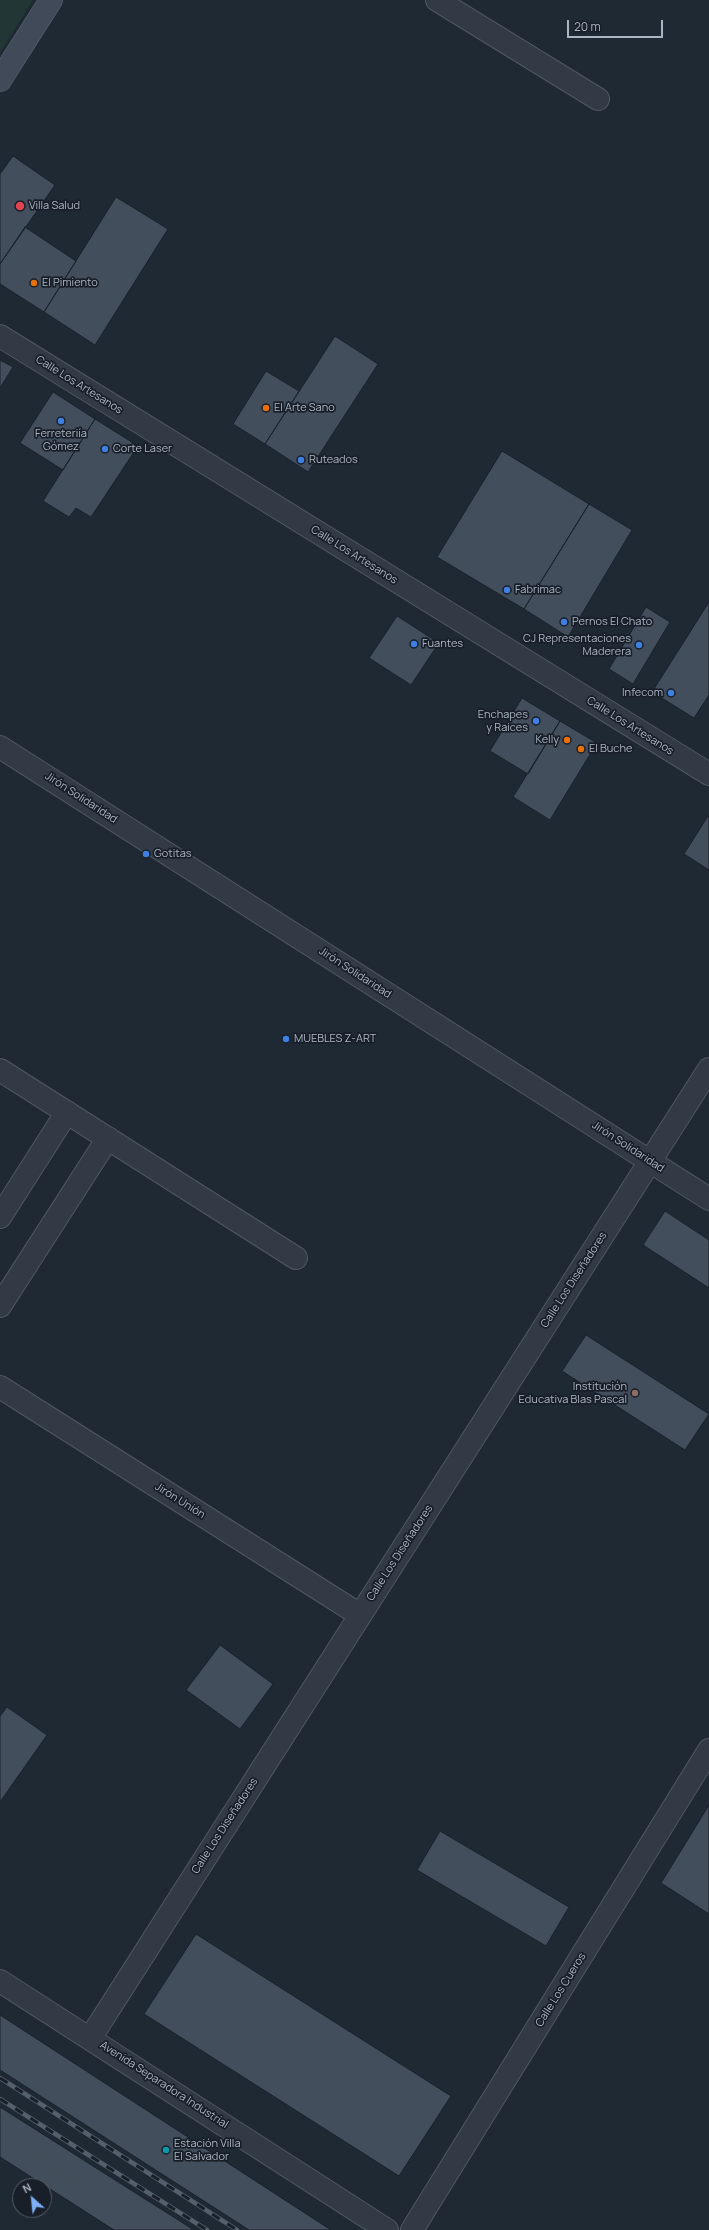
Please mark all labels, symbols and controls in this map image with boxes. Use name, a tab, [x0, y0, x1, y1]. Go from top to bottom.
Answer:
scale bar	[569, 12, 665, 38]
text: 20 m	[574, 18, 601, 35]
place label: Villa Salud	[29, 199, 80, 213]
marker: Villa Salud	[14, 200, 26, 212]
place label: El Pimiento	[42, 276, 98, 290]
marker: El Pimiento	[29, 278, 39, 288]
street label: Calle Los Artesanos	[33, 353, 125, 417]
place label: El Arte Sano	[274, 401, 335, 415]
marker: El Arte Sano	[261, 403, 271, 413]
marker: Ferreteriía Gómez	[56, 416, 66, 426]
place label: Ferreteriía Gómez	[35, 427, 87, 453]
place label: Corte Laser	[113, 442, 172, 456]
marker: Corte Laser	[100, 444, 110, 454]
place label: Ruteados	[309, 453, 358, 467]
marker: Ruteados	[296, 455, 306, 465]
street label: Calle Los Artesanos	[308, 523, 400, 587]
place label: Fabrimac	[515, 583, 561, 597]
marker: Fabrimac	[502, 585, 512, 595]
place label: Pernos El Chato	[572, 615, 652, 629]
marker: Pernos El Chato	[559, 617, 569, 627]
place label: CJ Representaciones Maderera	[523, 632, 631, 658]
place label: Fuantes	[422, 637, 463, 651]
marker: Fuantes	[409, 639, 419, 649]
marker: CJ Representaciones Maderera	[634, 640, 644, 650]
place label: Infecom	[622, 686, 663, 700]
marker: Infecom	[666, 688, 676, 698]
street label: Calle Los Artesanos	[584, 694, 676, 758]
place label: Enchapes y Raices	[478, 708, 528, 734]
marker: Enchapes y Raices	[531, 716, 541, 726]
place label: Kelly	[536, 733, 559, 747]
marker: Kelly	[562, 735, 572, 745]
place label: El Buche	[589, 742, 632, 756]
marker: El Buche	[576, 744, 586, 754]
street label: Jirón Solidaridad	[42, 770, 120, 826]
place label: Gotitas	[154, 847, 192, 861]
marker: Gotitas	[141, 849, 151, 859]
street label: Jirón Solidaridad	[316, 945, 394, 1001]
place label: MUEBLES Z-ART	[294, 1032, 376, 1046]
marker: MUEBLES Z-ART	[281, 1034, 291, 1044]
street label: Jirón Solidaridad	[589, 1119, 667, 1175]
street label: Calle Los Diseñadores	[538, 1230, 610, 1330]
place label: Institución Educativa Blas Pascal	[519, 1380, 627, 1406]
marker: Institución Educativa Blas Pascal	[630, 1388, 640, 1398]
street label: Jirón Unión	[152, 1480, 208, 1522]
street label: Calle Los Diseñadores	[364, 1503, 436, 1603]
street label: Calle Los Diseñadores	[189, 1776, 261, 1876]
street label: Calle Los Cueros	[533, 1951, 589, 2029]
street label: Avenida Separadora Industrial	[97, 2039, 231, 2131]
place label: Estación Villa El Salvador	[174, 2137, 241, 2163]
marker: Estación Villa El Salvador	[161, 2145, 171, 2155]
north arrow	[12, 2178, 52, 2218]
text: N	[20, 2179, 34, 2196]

